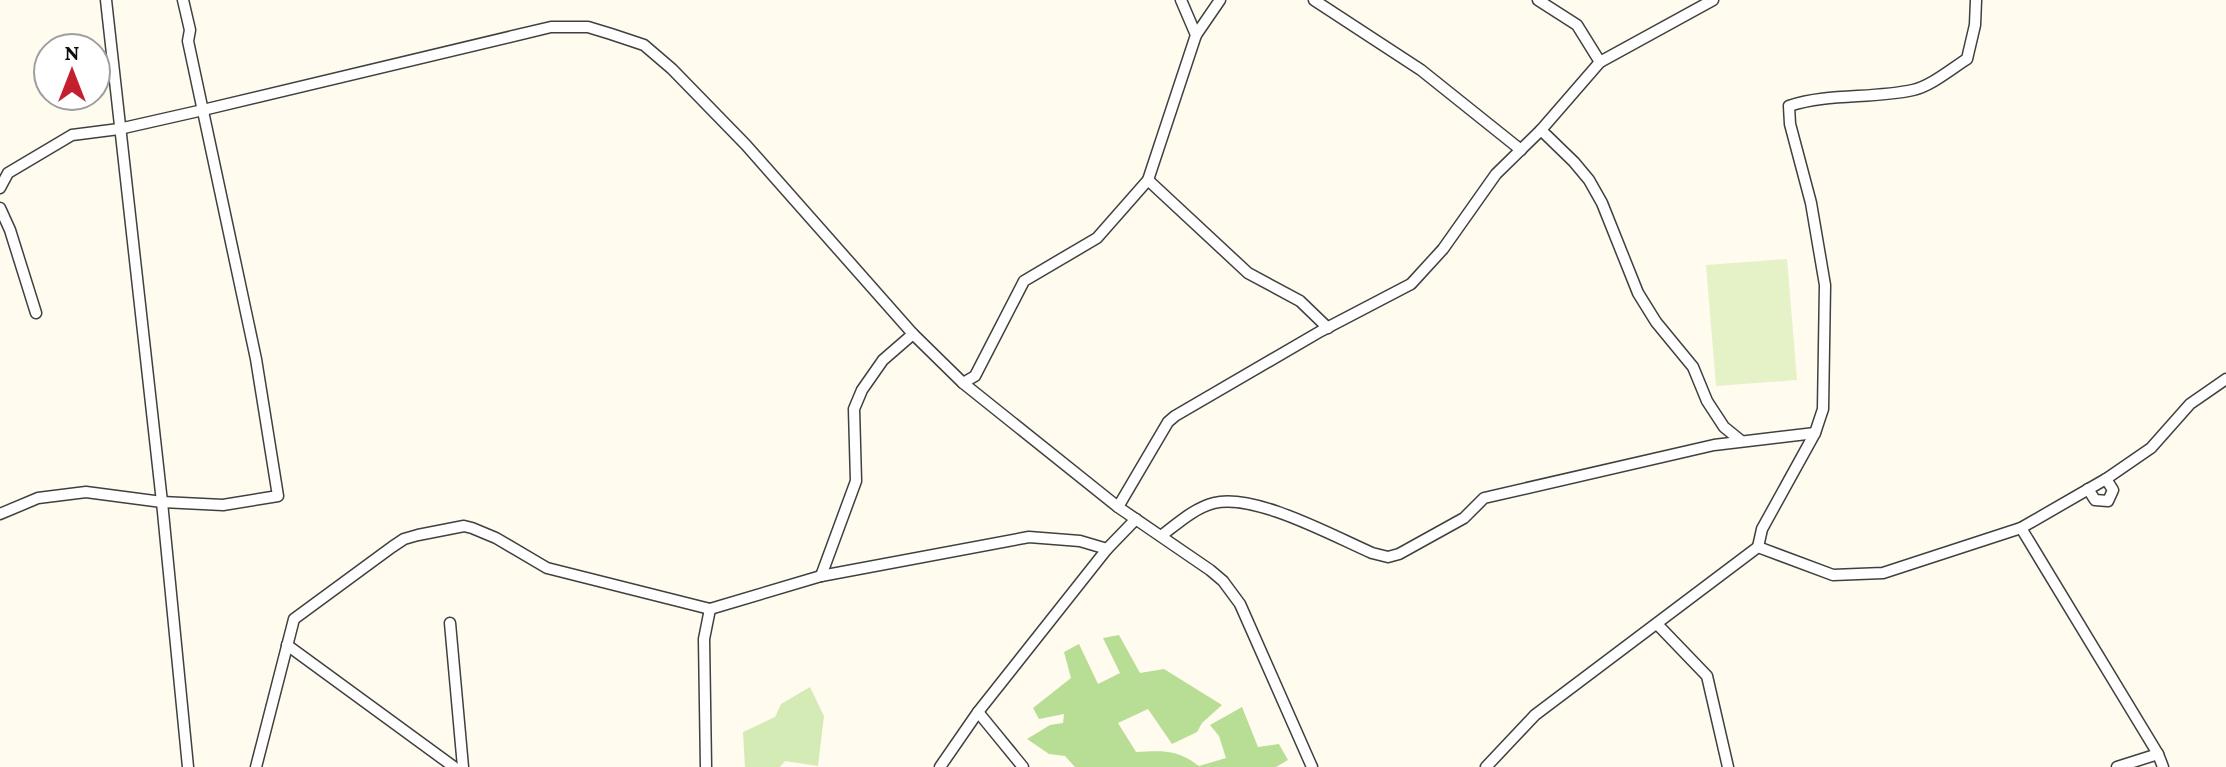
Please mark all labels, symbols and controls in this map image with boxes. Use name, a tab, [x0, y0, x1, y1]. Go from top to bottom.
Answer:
north arrow	[32, 32, 112, 112]
text: N	[65, 40, 80, 65]

